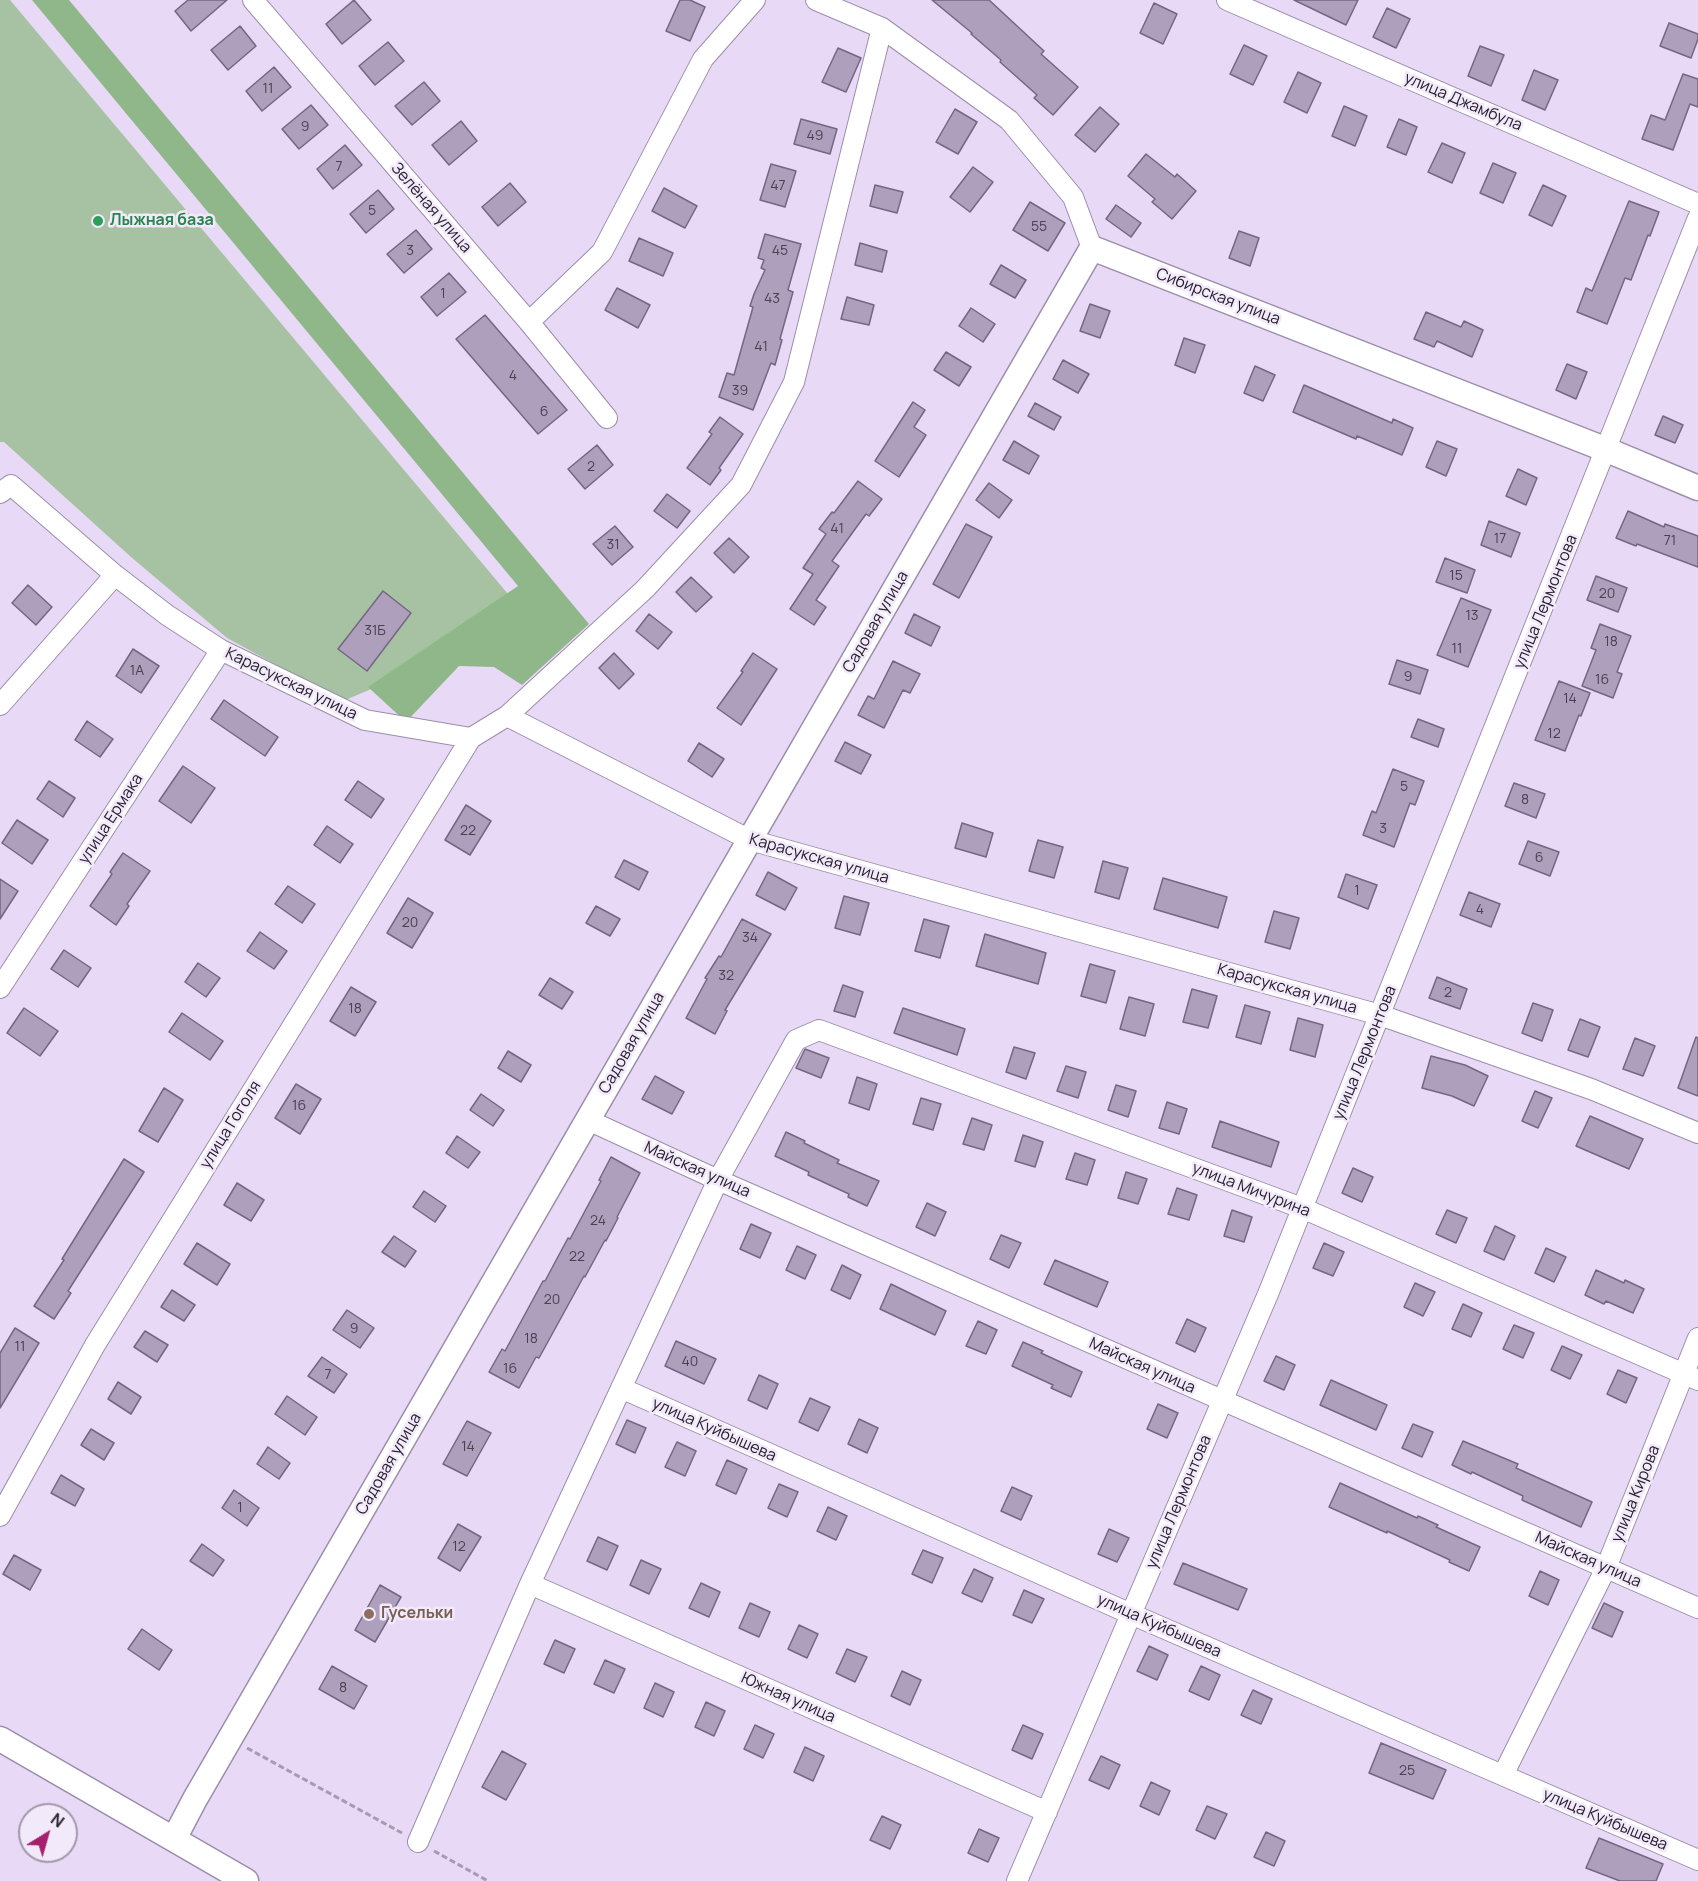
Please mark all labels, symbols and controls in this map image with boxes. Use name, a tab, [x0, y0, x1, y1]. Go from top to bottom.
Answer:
street label: улица Джамбула	[1401, 69, 1525, 135]
house number: 11	[263, 81, 273, 97]
house number: 9	[301, 119, 309, 135]
house number: 49	[807, 128, 823, 144]
house number: 7	[335, 159, 343, 175]
street label: Зелёная улица	[387, 159, 475, 257]
house number: 47	[770, 178, 786, 194]
house number: 5	[368, 203, 376, 219]
place label: Лыжная база	[110, 211, 214, 231]
marker: Лыжная база	[91, 214, 105, 228]
house number: 55	[1031, 219, 1047, 235]
house number: 3	[406, 243, 414, 259]
house number: 45	[772, 243, 788, 259]
street label: Сибирская улица	[1153, 264, 1283, 330]
house number: 1	[440, 286, 446, 302]
house number: 43	[764, 291, 780, 307]
house number: 41	[754, 339, 768, 355]
house number: 4	[509, 368, 517, 384]
house number: 39	[732, 383, 748, 399]
house number: 6	[540, 404, 548, 420]
house number: 2	[587, 459, 595, 475]
house number: 41	[830, 521, 844, 537]
house number: 17	[1494, 531, 1506, 547]
street label: улица Лермонтова	[1510, 532, 1582, 672]
house number: 71	[1664, 533, 1676, 549]
house number: 31	[606, 537, 620, 553]
street label: Садовая улица	[839, 568, 913, 676]
house number: 15	[1449, 568, 1463, 584]
house number: 20	[1599, 586, 1615, 602]
house number: 13	[1465, 608, 1479, 624]
house number: 31Б	[364, 623, 386, 639]
house number: 18	[1604, 634, 1618, 650]
house number: 11	[1452, 641, 1462, 657]
street label: Карасукская улица	[222, 644, 360, 724]
house number: 1А	[130, 663, 144, 679]
house number: 9	[1404, 669, 1412, 685]
house number: 16	[1595, 672, 1609, 688]
house number: 14	[1563, 691, 1577, 707]
house number: 12	[1547, 726, 1561, 742]
street label: улица Ермака	[75, 770, 147, 868]
house number: 5	[1400, 779, 1408, 795]
house number: 8	[1521, 792, 1529, 808]
house number: 3	[1379, 821, 1387, 837]
house number: 22	[460, 823, 476, 839]
street label: Карасукская улица	[747, 830, 891, 888]
house number: 6	[1535, 850, 1543, 866]
house number: 1	[1354, 883, 1360, 899]
house number: 4	[1476, 902, 1484, 918]
house number: 20	[402, 915, 418, 931]
house number: 34	[742, 930, 758, 946]
street label: Карасукская улица	[1215, 960, 1359, 1018]
house number: 32	[718, 968, 734, 984]
street label: улица Лермонтова	[1329, 983, 1401, 1123]
house number: 2	[1444, 985, 1452, 1001]
street label: Садовая улица	[595, 989, 669, 1097]
house number: 18	[348, 1001, 362, 1017]
street label: улица Гоголя	[196, 1078, 266, 1172]
house number: 16	[292, 1098, 306, 1114]
street label: Майская улица	[641, 1138, 753, 1202]
street label: улица Мичурина	[1189, 1159, 1313, 1221]
house number: 24	[590, 1213, 606, 1229]
house number: 22	[569, 1249, 585, 1265]
house number: 20	[544, 1292, 560, 1308]
house number: 9	[350, 1321, 358, 1337]
house number: 18	[524, 1331, 538, 1347]
street label: Майская улица	[1086, 1334, 1198, 1398]
house number: 11	[15, 1339, 25, 1355]
house number: 40	[682, 1354, 698, 1370]
house number: 16	[503, 1361, 517, 1377]
house number: 7	[324, 1367, 332, 1383]
street label: улица Куйбышева	[649, 1394, 779, 1466]
street label: Садовая улица	[352, 1410, 426, 1518]
street label: улица Лермонтова	[1142, 1432, 1216, 1572]
house number: 14	[461, 1439, 475, 1455]
street label: улица Кирова	[1608, 1442, 1664, 1546]
house number: 1	[237, 1500, 243, 1516]
street label: Майская улица	[1532, 1528, 1644, 1592]
house number: 12	[452, 1539, 466, 1555]
street label: улица Куйбышева	[1094, 1590, 1224, 1662]
place label: Гусельки	[381, 1604, 453, 1624]
marker: Гусельки	[362, 1607, 376, 1621]
street label: Южная улица	[738, 1669, 838, 1727]
house number: 8	[339, 1680, 347, 1696]
house number: 25	[1399, 1763, 1415, 1779]
street label: улица Куйбышева	[1540, 1785, 1670, 1855]
north arrow	[18, 1803, 78, 1863]
text: N	[46, 1808, 69, 1832]

